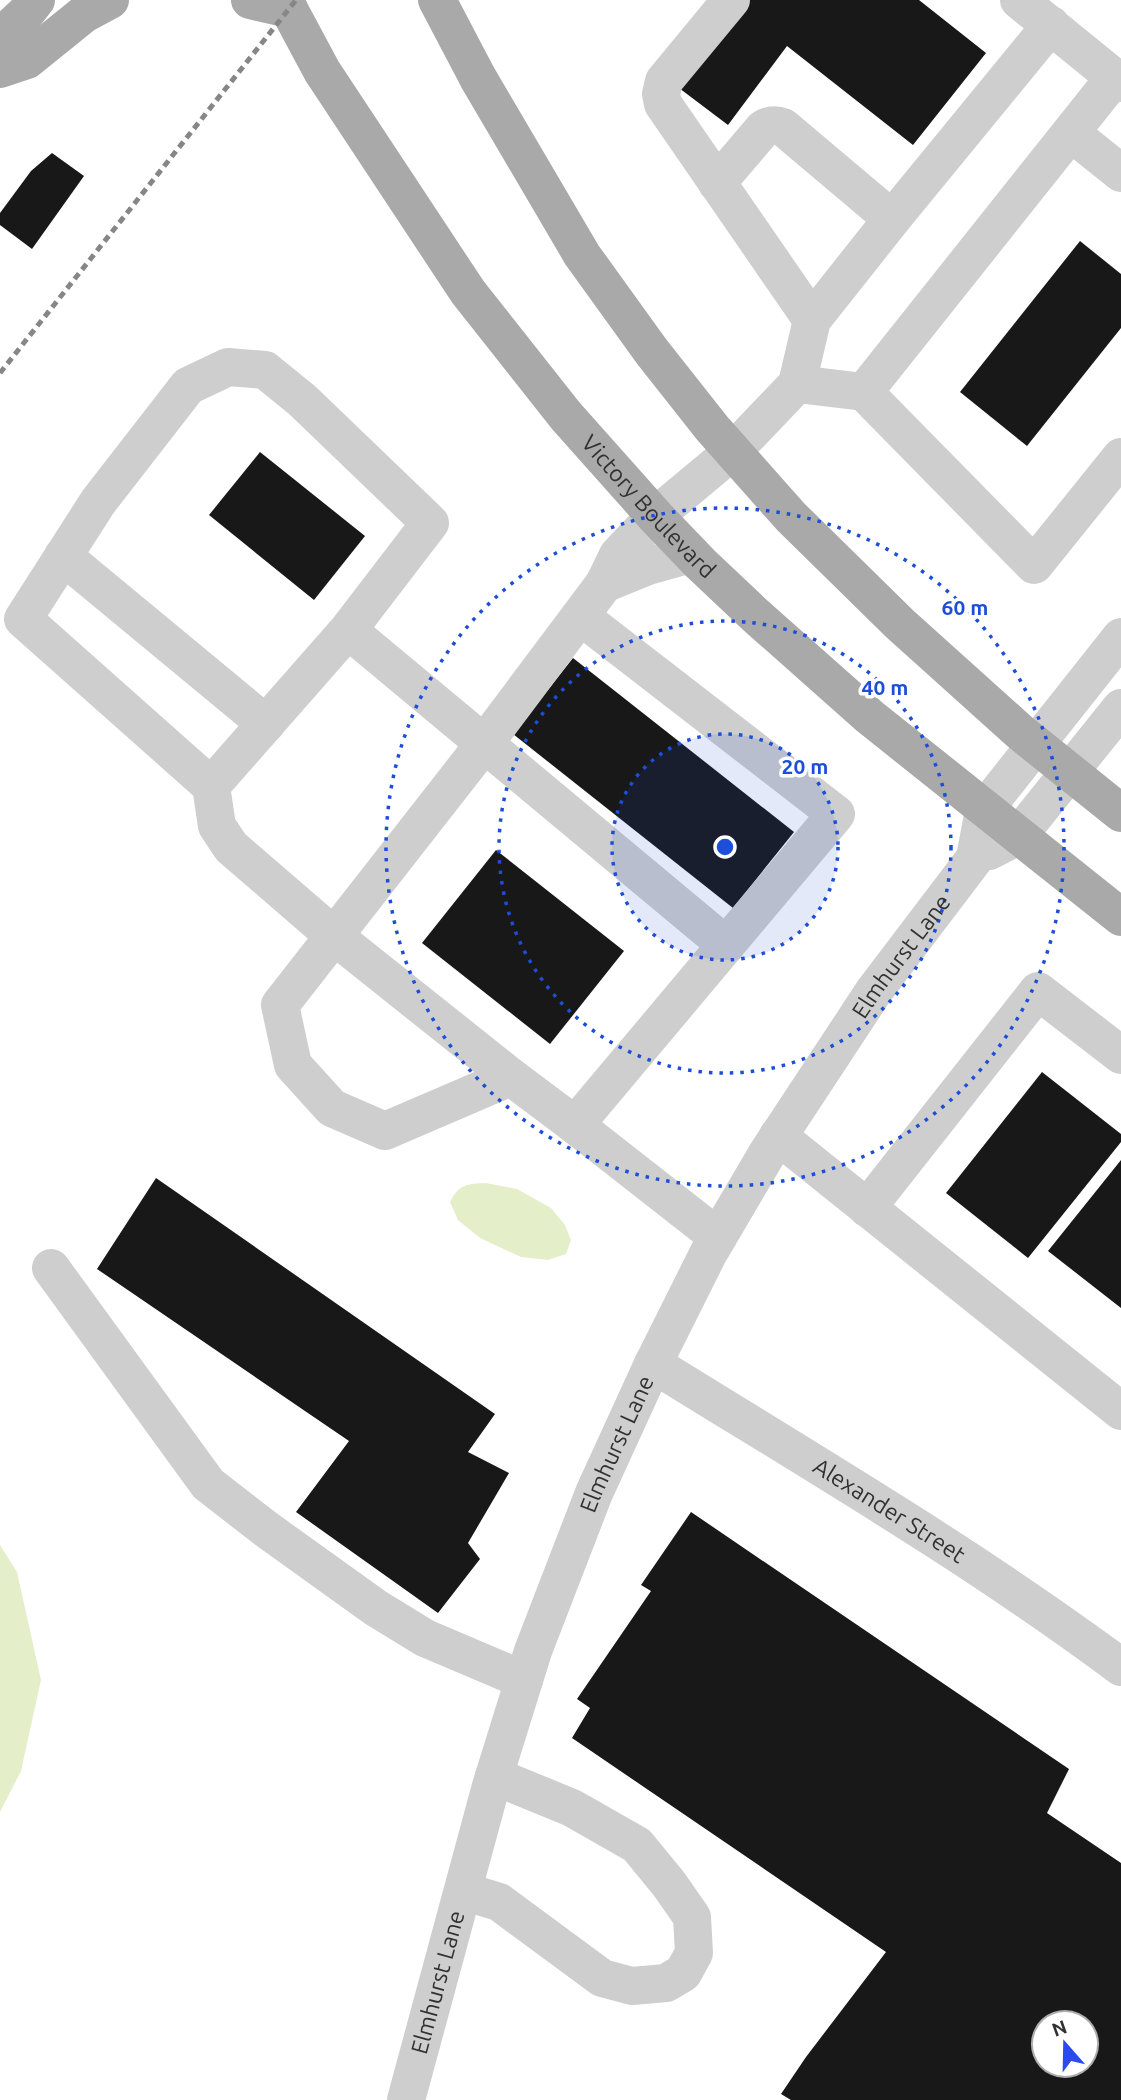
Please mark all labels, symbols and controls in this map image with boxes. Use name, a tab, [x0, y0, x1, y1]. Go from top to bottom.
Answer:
street label: Victory Boulevard	[577, 430, 721, 583]
text: 60 m	[942, 595, 988, 619]
text: 40 m	[862, 675, 908, 699]
text: 20 m	[782, 754, 828, 778]
centre of rings	[713, 835, 737, 859]
street label: Elmhurst Lane	[847, 889, 955, 1022]
street label: Elmhurst Lane	[575, 1371, 658, 1516]
street label: Alexander Street	[809, 1453, 970, 1567]
street label: Elmhurst Lane	[406, 1908, 469, 2057]
north arrow	[1030, 2009, 1100, 2079]
text: N	[1049, 2015, 1070, 2041]

